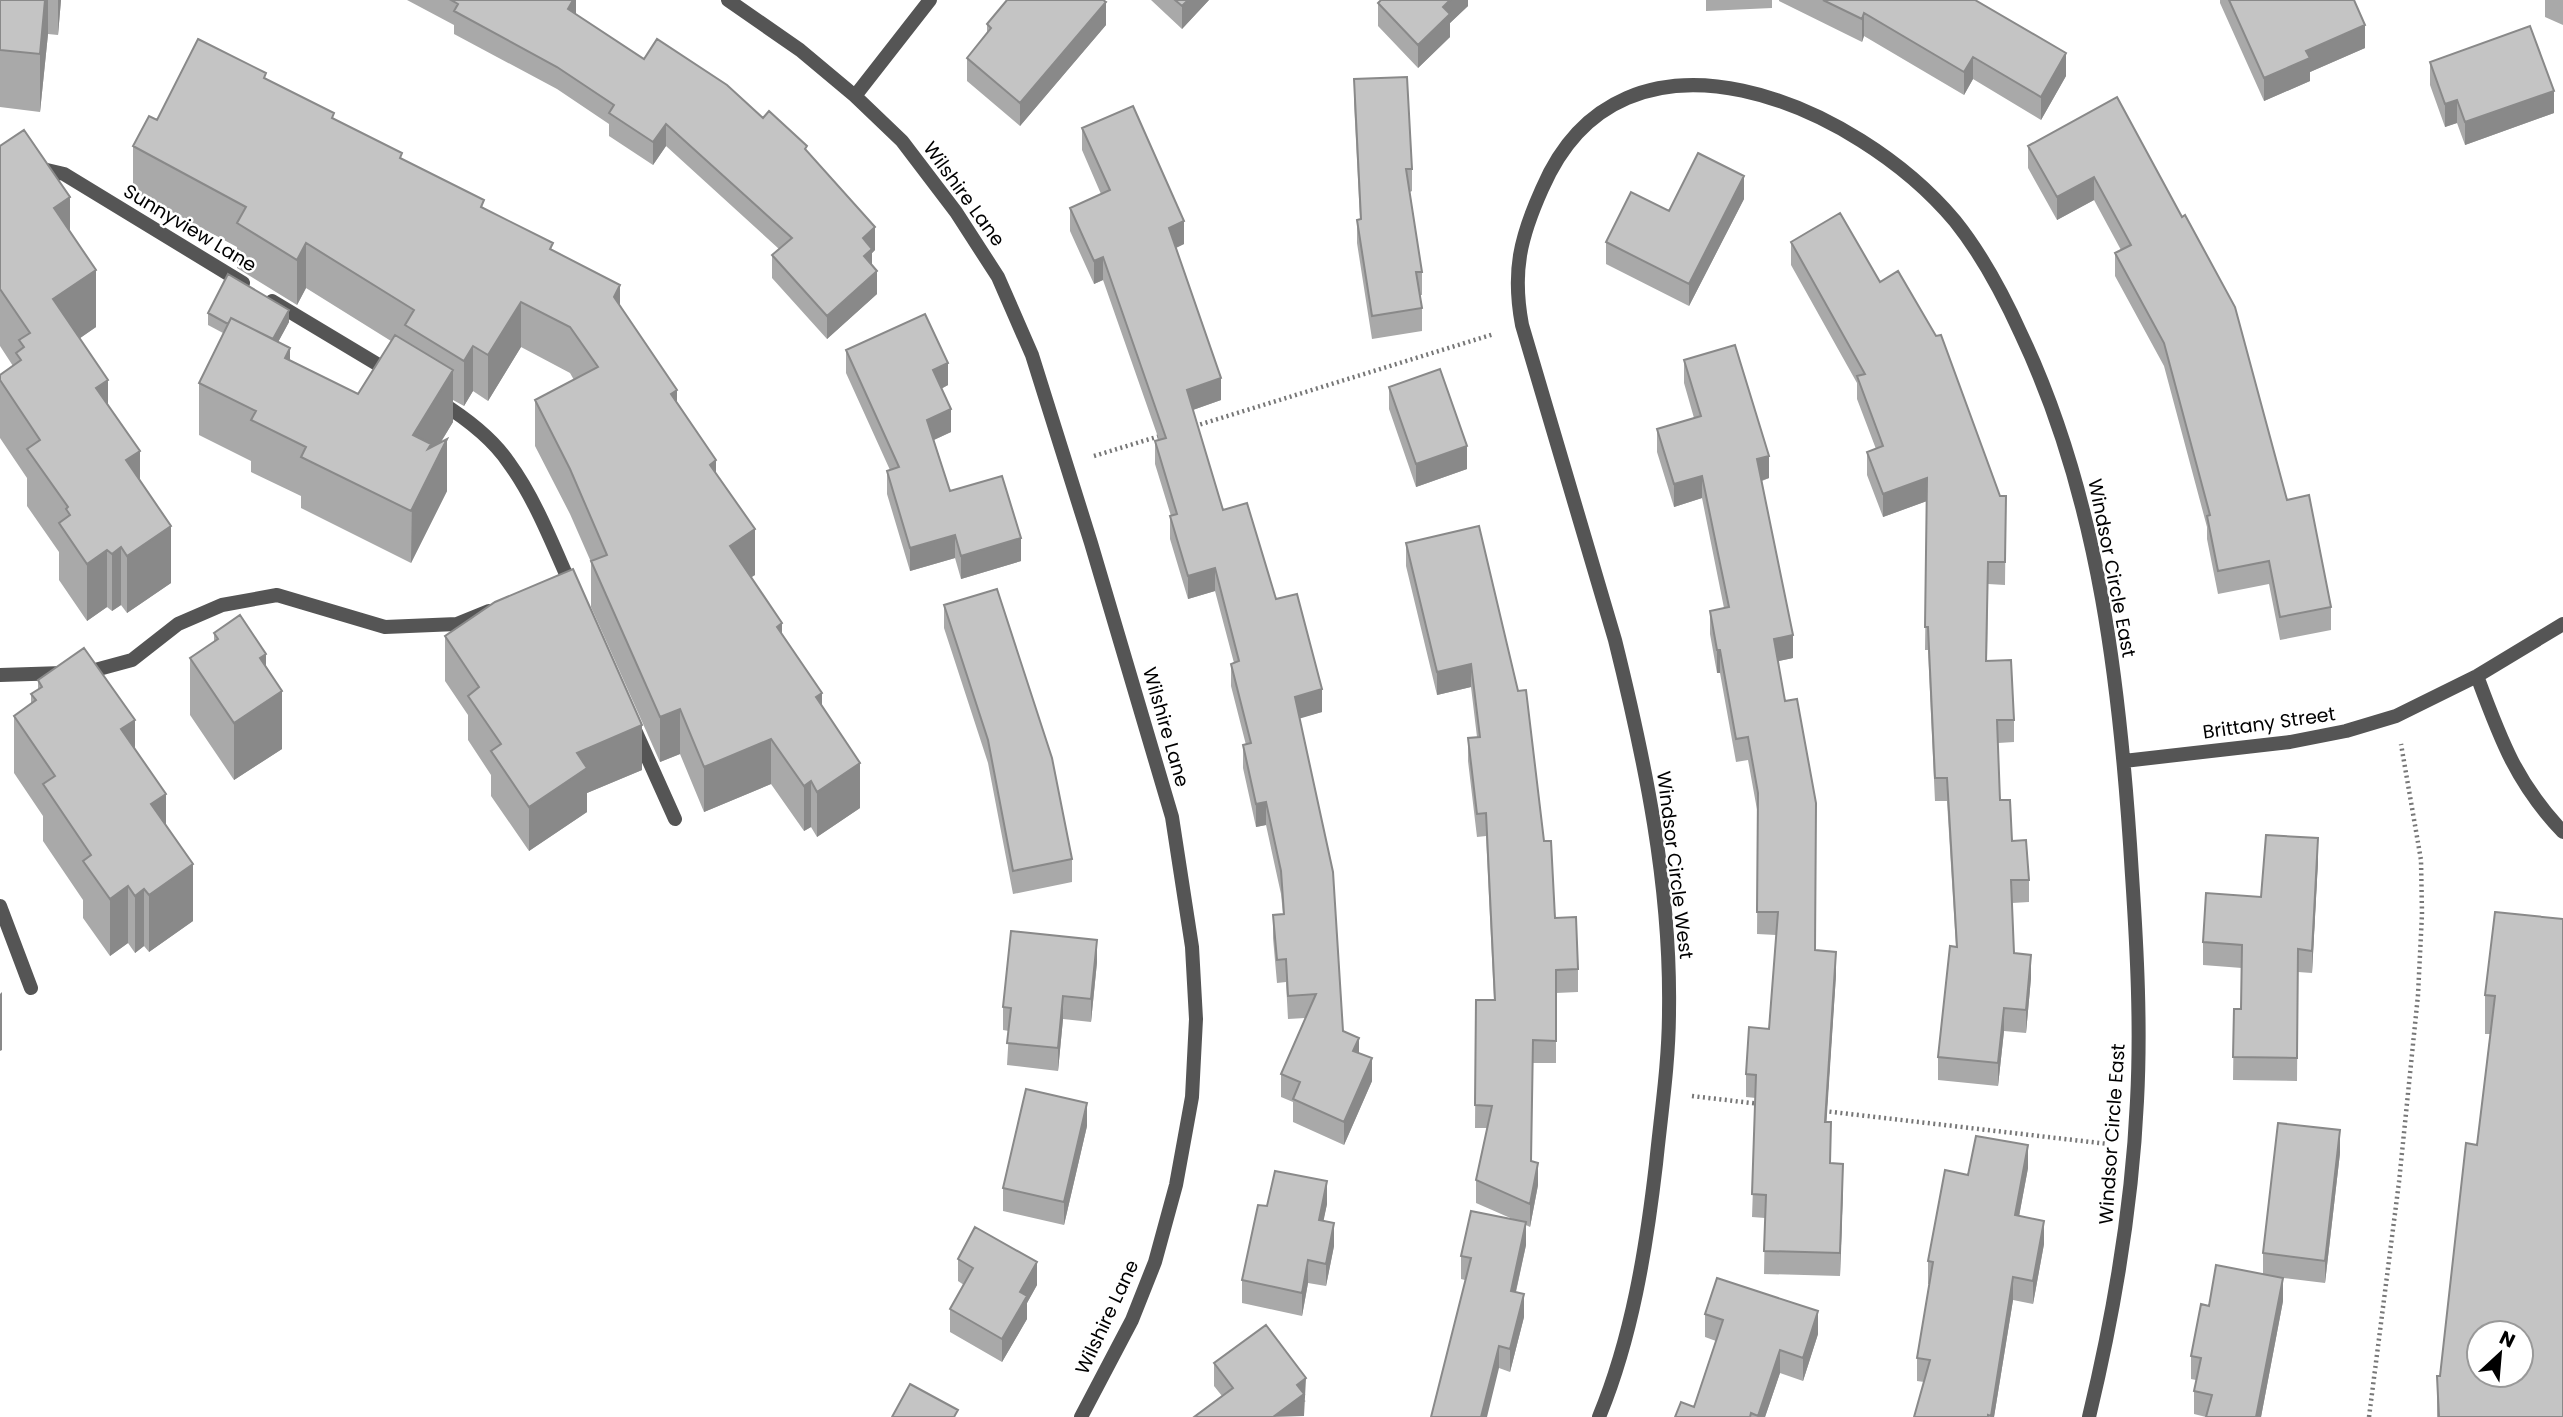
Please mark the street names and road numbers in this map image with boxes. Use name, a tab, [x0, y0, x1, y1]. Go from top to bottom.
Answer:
street label: Wilshire Lane	[917, 136, 1011, 252]
street label: Sunnyview Lane	[118, 178, 262, 278]
street label: Windsor Circle East	[2081, 476, 2143, 660]
street label: Wilshire Lane	[1136, 664, 1196, 790]
street label: Brittany Street	[2201, 700, 2337, 746]
street label: Windsor Circle West	[1650, 770, 1700, 961]
street label: Windsor Circle East	[2092, 1043, 2132, 1225]
street label: Wilshire Lane	[1069, 1255, 1145, 1379]

